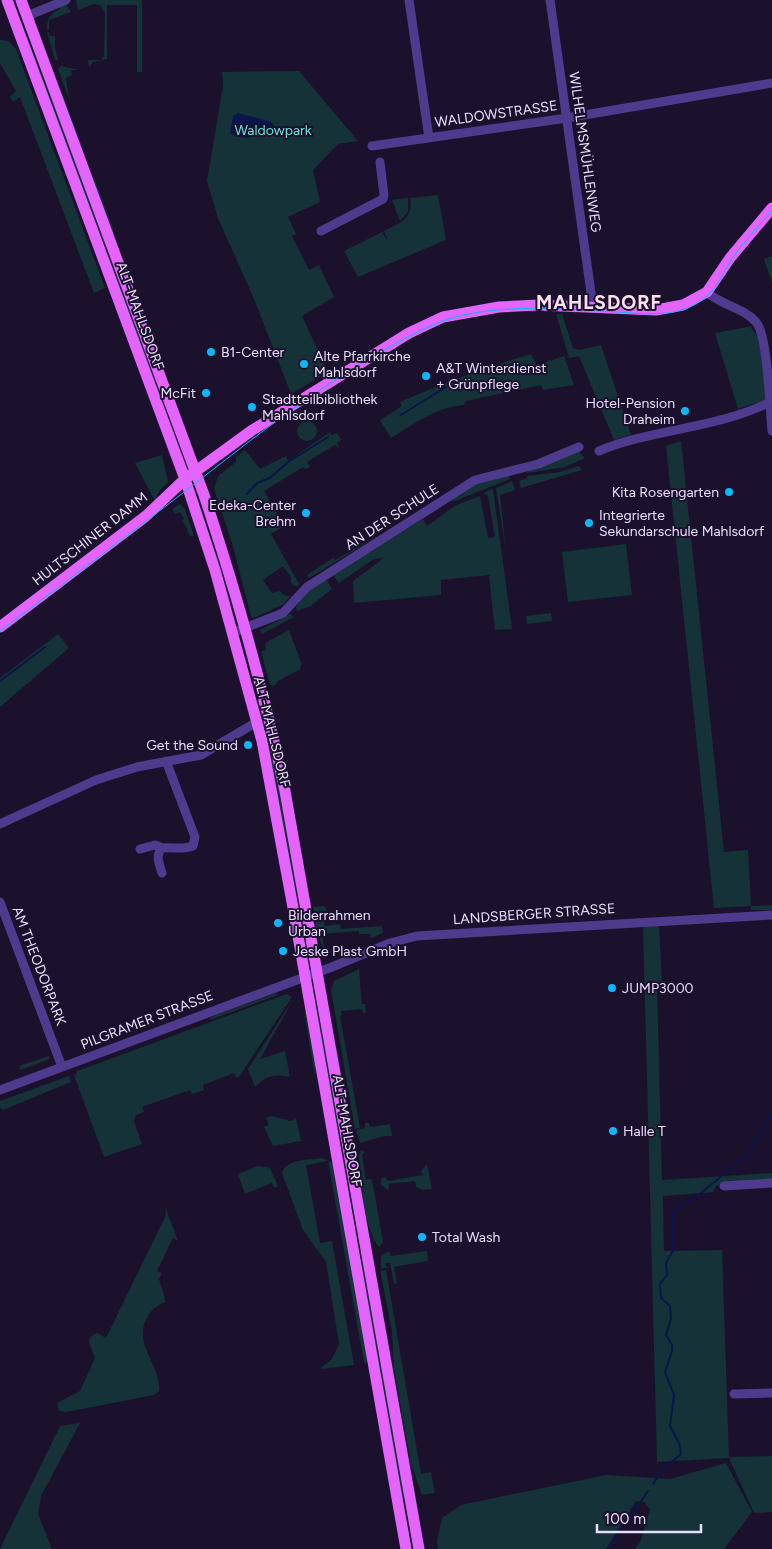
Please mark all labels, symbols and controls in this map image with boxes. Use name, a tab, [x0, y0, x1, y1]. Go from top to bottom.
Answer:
street label: WILHELMSMÜHLENWEG	[565, 71, 605, 234]
street label: WALDOWSTRASSE	[434, 97, 558, 131]
park label: Waldowpark	[234, 122, 312, 139]
street label: ALT-MAHLSDORF	[113, 260, 168, 373]
district label: MAHLSDORF	[536, 291, 662, 314]
place label: B1-Center	[221, 344, 285, 361]
marker: B1-Center	[205, 346, 217, 358]
place label: Alte Pfarrkirche Mahlsdorf	[314, 348, 411, 381]
marker: Alte Pfarrkirche Mahlsdorf	[298, 358, 310, 370]
place label: A&T Winterdienst + Grünpflege	[436, 360, 547, 393]
marker: A&T Winterdienst + Grünpflege	[420, 370, 432, 382]
place label: McFit	[160, 385, 196, 402]
marker: McFit	[200, 387, 212, 399]
place label: Stadtteilbibliothek Mahlsdorf	[262, 391, 378, 424]
place label: Hotel-Pension Draheim	[585, 395, 675, 428]
marker: Stadtteilbibliothek Mahlsdorf	[246, 401, 258, 413]
marker: Hotel-Pension Draheim	[679, 405, 691, 417]
street label: AN DER SCHULE	[342, 480, 442, 554]
place label: Kita Rosengarten	[612, 484, 719, 501]
marker: Kita Rosengarten	[723, 486, 735, 498]
street label: HULTSCHINER DAMM	[29, 489, 151, 589]
place label: Edeka-Center Brehm	[209, 497, 296, 530]
marker: Edeka-Center Brehm	[300, 507, 312, 519]
place label: Integrierte Sekundarschule Mahlsdorf	[599, 507, 765, 540]
marker: Integrierte Sekundarschule Mahlsdorf	[583, 517, 595, 529]
street label: ALT-MAHLSDORF	[250, 675, 294, 790]
place label: Get the Sound	[146, 737, 238, 754]
marker: Get the Sound	[242, 739, 254, 751]
street label: LANDSBERGER STRASSE	[452, 900, 616, 928]
street label: AM THEODORPARK	[8, 904, 70, 1028]
place label: Bilderrahmen Urban	[288, 907, 371, 940]
marker: Bilderrahmen Urban	[272, 917, 284, 929]
place label: Jeske Plast GmbH	[293, 943, 407, 960]
marker: Jeske Plast GmbH	[277, 945, 289, 957]
place label: JUMP3000	[622, 980, 694, 997]
marker: JUMP3000	[606, 982, 618, 994]
street label: PILGRAMER STRASSE	[78, 987, 216, 1053]
street label: ALT-MAHLSDORF	[329, 1073, 365, 1189]
place label: Halle T	[623, 1123, 666, 1140]
marker: Halle T	[607, 1125, 619, 1137]
place label: Total Wash	[432, 1229, 500, 1246]
marker: Total Wash	[416, 1231, 428, 1243]
scale bar	[597, 1502, 701, 1534]
text: 100 m	[604, 1510, 646, 1528]

